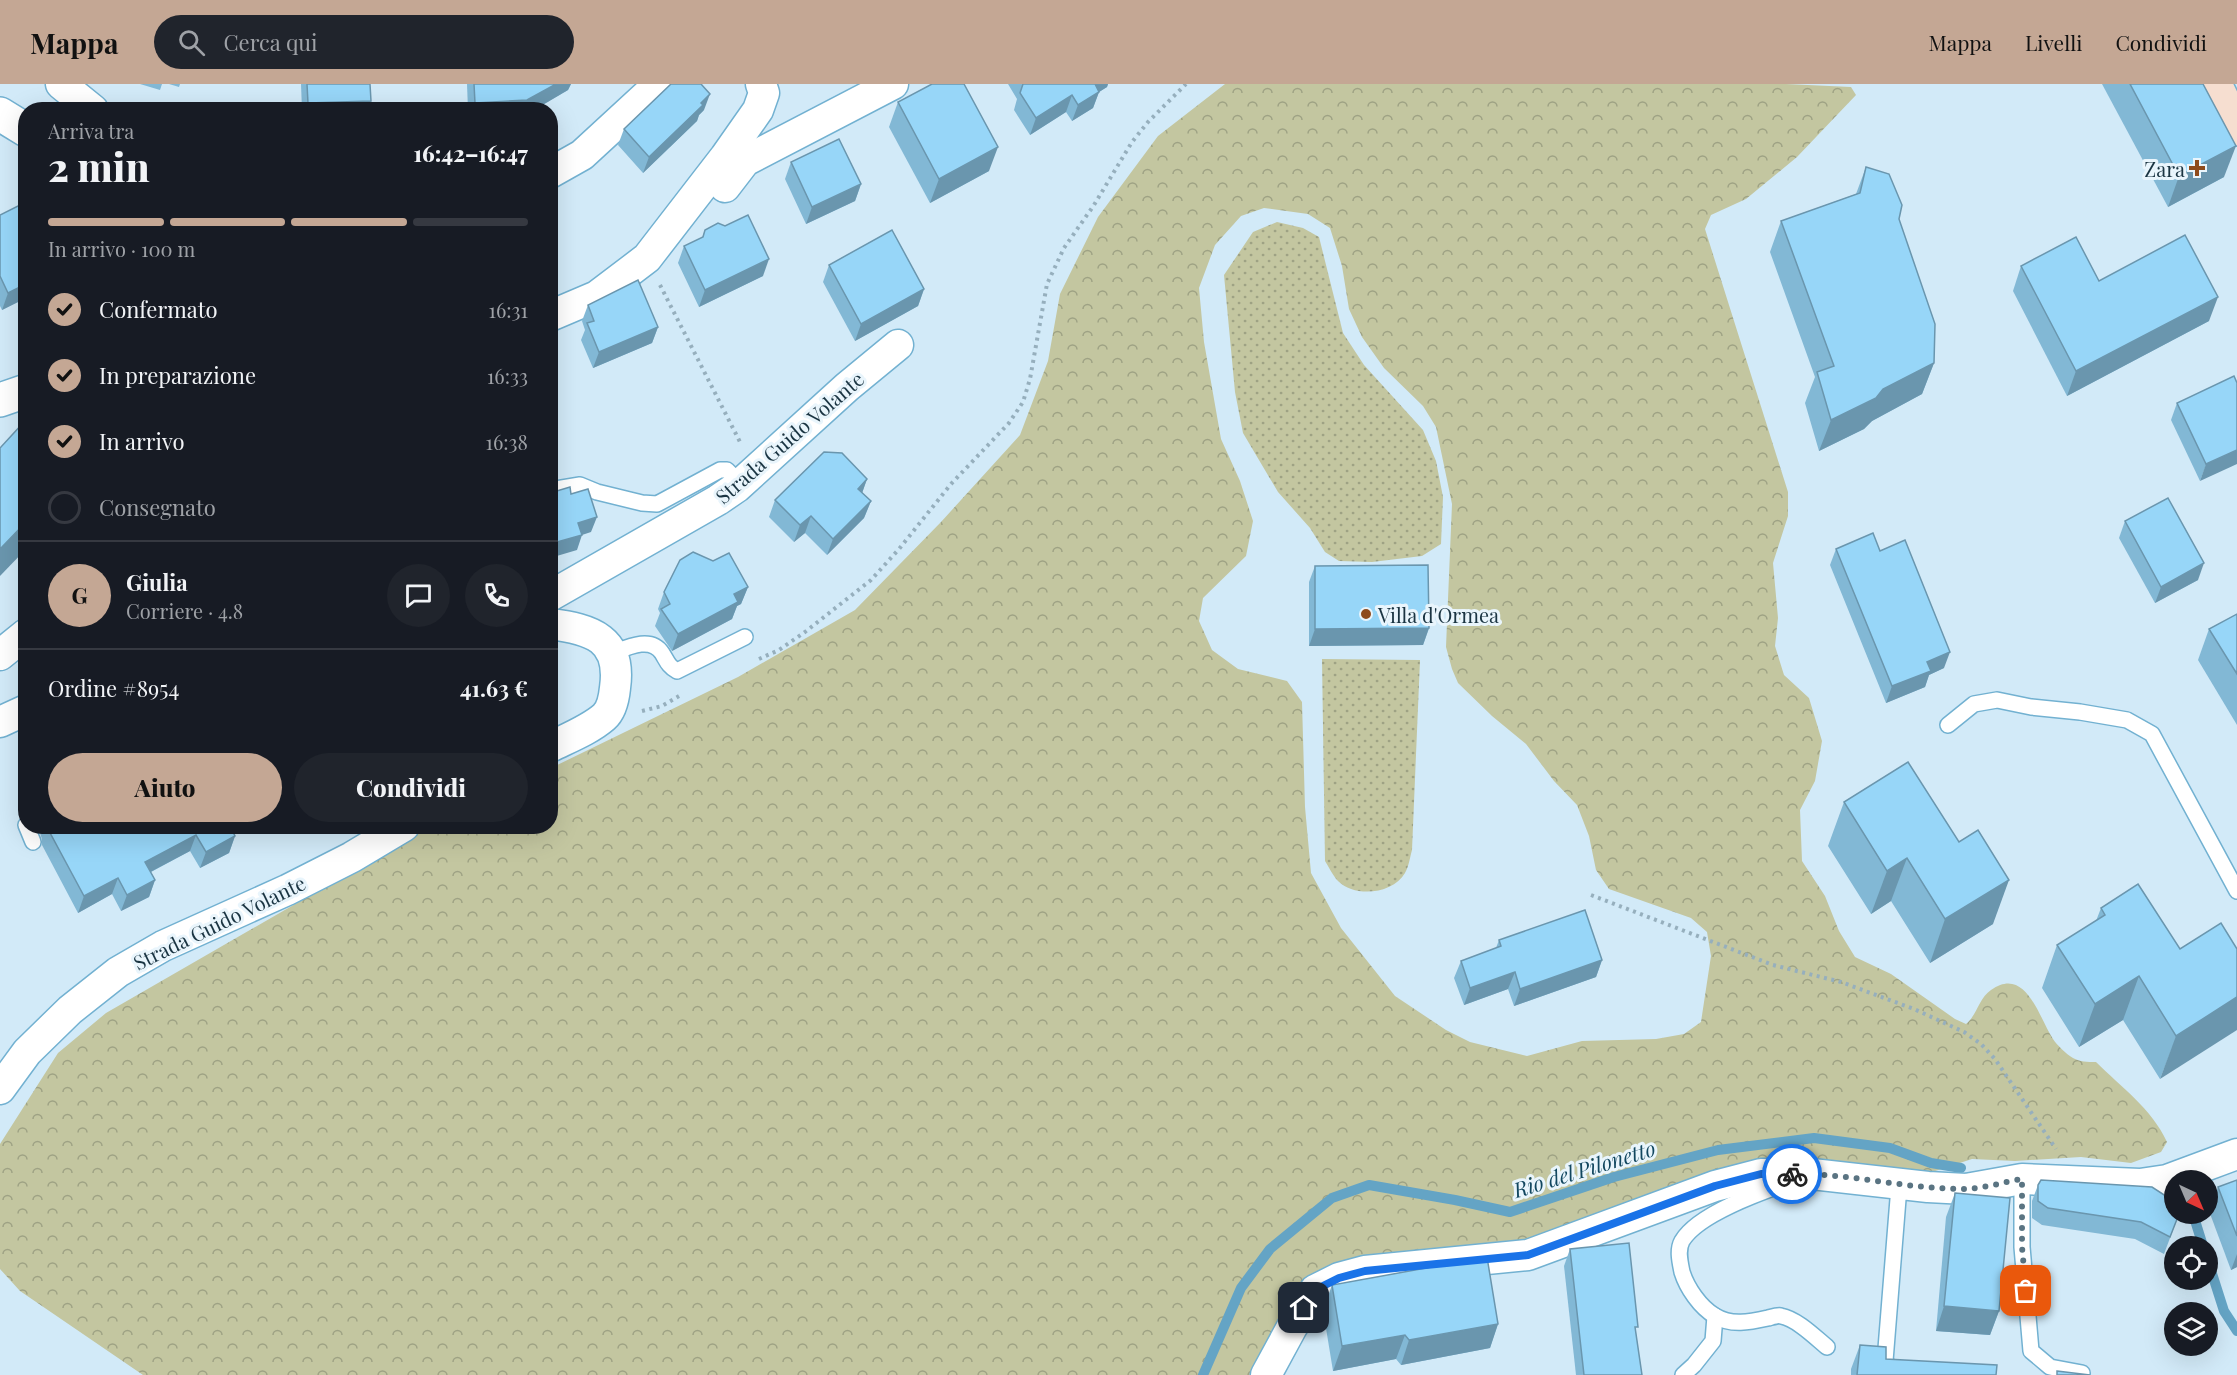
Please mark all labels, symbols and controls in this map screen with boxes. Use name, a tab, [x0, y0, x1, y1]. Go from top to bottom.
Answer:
search box	[154, 15, 574, 69]
text: Mappa	[30, 24, 118, 61]
icon: search	[175, 26, 208, 59]
text: Cerca qui	[223, 27, 318, 57]
text: Mappa	[1928, 28, 1992, 56]
text: Livelli	[2025, 28, 2082, 56]
text: Condividi	[2115, 28, 2207, 56]
text: Arriva tra	[48, 117, 134, 144]
text: 16:42–16:47	[414, 138, 528, 168]
text: 2 min	[48, 140, 150, 192]
place label: Zara	[2144, 155, 2185, 182]
marker: Zara	[2190, 161, 2204, 175]
text: In arrivo · 100 m	[48, 235, 195, 262]
icon: check	[48, 293, 81, 326]
text: Confermato	[99, 294, 218, 324]
text: 16:31	[489, 296, 528, 323]
icon: check	[48, 359, 81, 392]
text: In preparazione	[99, 360, 256, 390]
text: 16:33	[487, 362, 528, 389]
street label: Strada Guido Volante	[709, 365, 869, 509]
icon: check	[48, 425, 81, 458]
text: In arrivo	[99, 426, 185, 456]
text: 16:38	[486, 428, 528, 455]
text: Consegnato	[99, 492, 216, 522]
button: chat	[387, 564, 450, 627]
button: phone	[465, 564, 528, 627]
text: Giulia	[126, 567, 188, 597]
text: G	[71, 580, 88, 610]
text: Corriere · 4.8	[126, 597, 243, 624]
place label: Villa d'Ormea	[1377, 601, 1499, 628]
marker: Villa d'Ormea	[1359, 607, 1373, 621]
text: Ordine #8954	[48, 673, 179, 703]
text: 41.63 €	[460, 673, 528, 703]
button: Aiuto	[48, 753, 282, 822]
button: Condividi	[294, 753, 528, 822]
street label: Strada Guido Volante	[128, 869, 310, 975]
water label: Rio del Pilonetto	[1509, 1133, 1659, 1203]
courier	[1762, 1144, 1822, 1204]
icon: bike	[1776, 1158, 1809, 1191]
north arrow	[2164, 1170, 2218, 1224]
map controls	[2164, 1170, 2218, 1356]
button: locate	[2164, 1236, 2218, 1290]
pin	[2000, 1265, 2051, 1316]
icon: bag	[2009, 1274, 2042, 1307]
pin	[1278, 1282, 1329, 1333]
icon: home	[1287, 1291, 1320, 1324]
button: layers	[2164, 1302, 2218, 1356]

